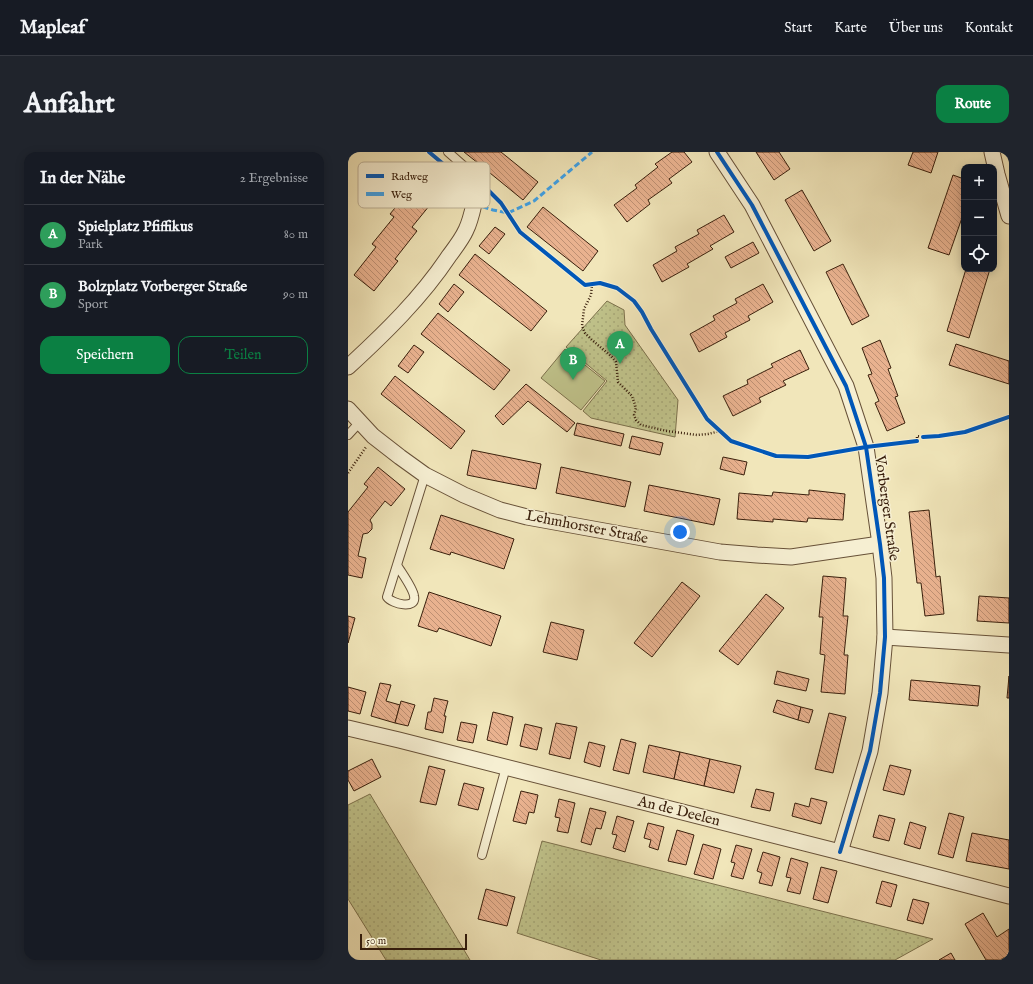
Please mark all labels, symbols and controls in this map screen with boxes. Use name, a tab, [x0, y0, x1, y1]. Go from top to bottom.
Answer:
text: Mapleaf	[20, 16, 85, 40]
text: Start	[784, 19, 812, 37]
text: Karte	[834, 19, 867, 37]
text: Über uns	[889, 19, 943, 37]
text: Kontakt	[965, 19, 1013, 37]
button: Route	[936, 85, 1009, 123]
text: Anfahrt	[24, 87, 115, 122]
legend	[358, 162, 490, 208]
map controls	[961, 164, 997, 272]
button: +	[961, 164, 997, 200]
text: In der Nähe	[40, 168, 125, 189]
text: 2 Ergebnisse	[240, 170, 308, 187]
text: Radweg	[391, 170, 429, 184]
text: Weg	[391, 188, 413, 202]
button: −	[961, 200, 997, 236]
text: Spielplatz Pfiffikus	[78, 217, 193, 236]
text: A	[49, 226, 57, 243]
text: 80 m	[284, 226, 308, 243]
text: Park	[78, 236, 103, 253]
button: locate	[961, 236, 997, 272]
text: Bolzplatz Vorberger Straße	[78, 277, 247, 296]
text: B	[49, 286, 57, 303]
text: 90 m	[283, 286, 308, 303]
text: Sport	[78, 296, 108, 313]
pin: A	[607, 331, 633, 364]
button: Speichern	[40, 336, 170, 374]
button: Teilen	[178, 336, 308, 374]
pin: B	[560, 347, 586, 380]
street label: Vorberger Straße	[870, 453, 904, 562]
street label: Lehmhorster Straße	[524, 506, 650, 548]
your location	[670, 522, 690, 542]
street label: An de Deelen	[635, 791, 722, 830]
scale bar	[360, 932, 467, 951]
text: 50 m	[366, 934, 386, 948]

